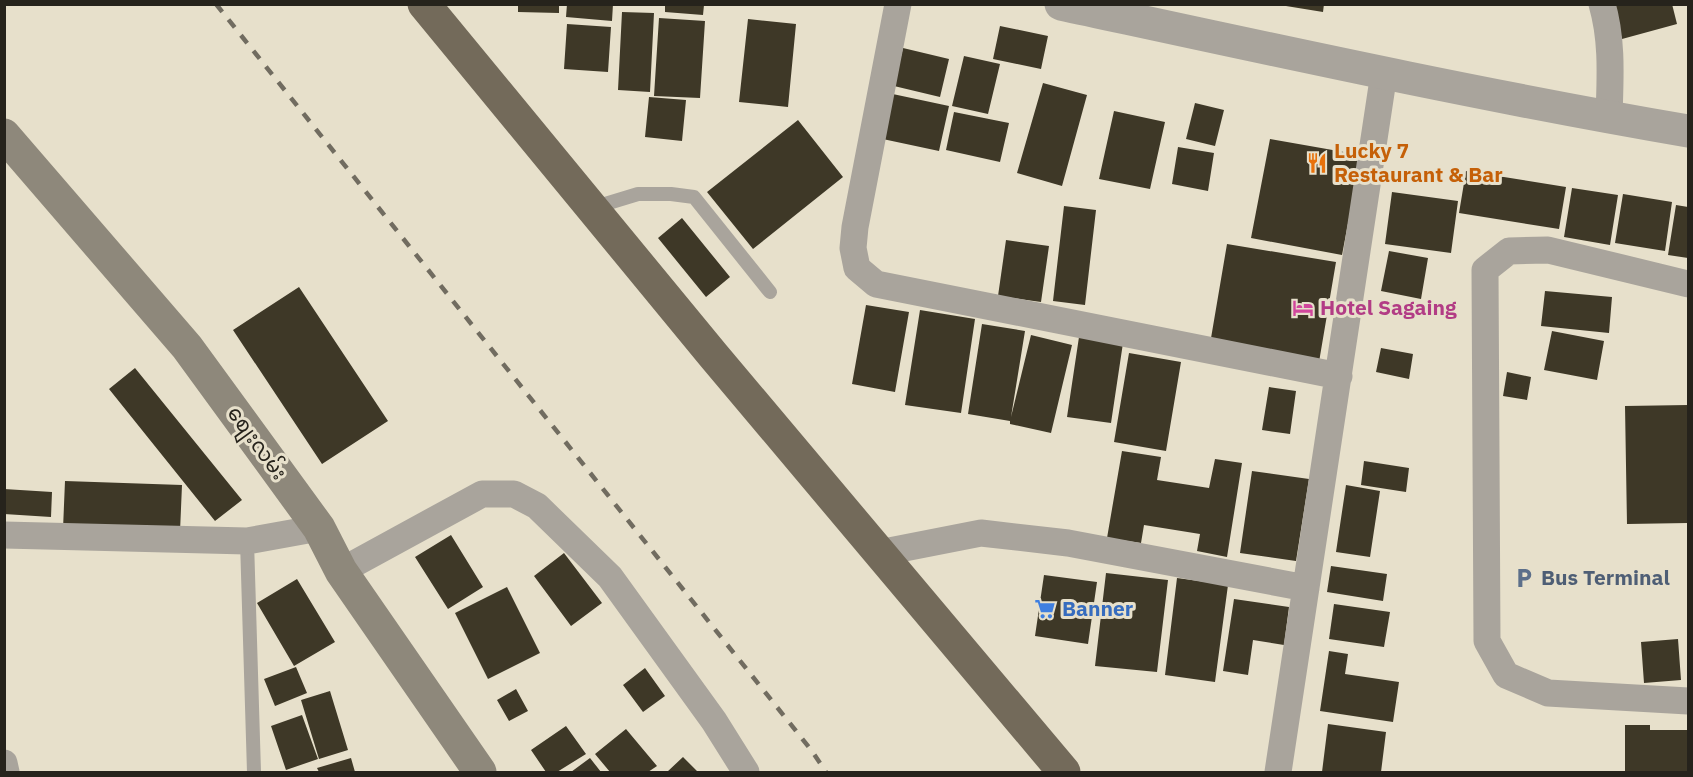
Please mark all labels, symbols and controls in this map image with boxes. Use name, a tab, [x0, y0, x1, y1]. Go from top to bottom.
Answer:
place label: Lucky 7 Restaurant & Bar	[1334, 136, 1503, 188]
restaurant icon: Lucky 7 Restaurant & Bar	[1305, 151, 1329, 175]
place label: Hotel Sagaing	[1320, 293, 1457, 321]
hotel icon: Hotel Sagaing	[1291, 296, 1315, 320]
street label: စျေးလမ်း	[217, 399, 295, 488]
place label: Bus Terminal	[1541, 563, 1670, 591]
parking icon: Bus Terminal	[1512, 566, 1536, 590]
place label: Banner	[1062, 594, 1134, 622]
supermarket icon: Banner	[1033, 597, 1057, 621]

